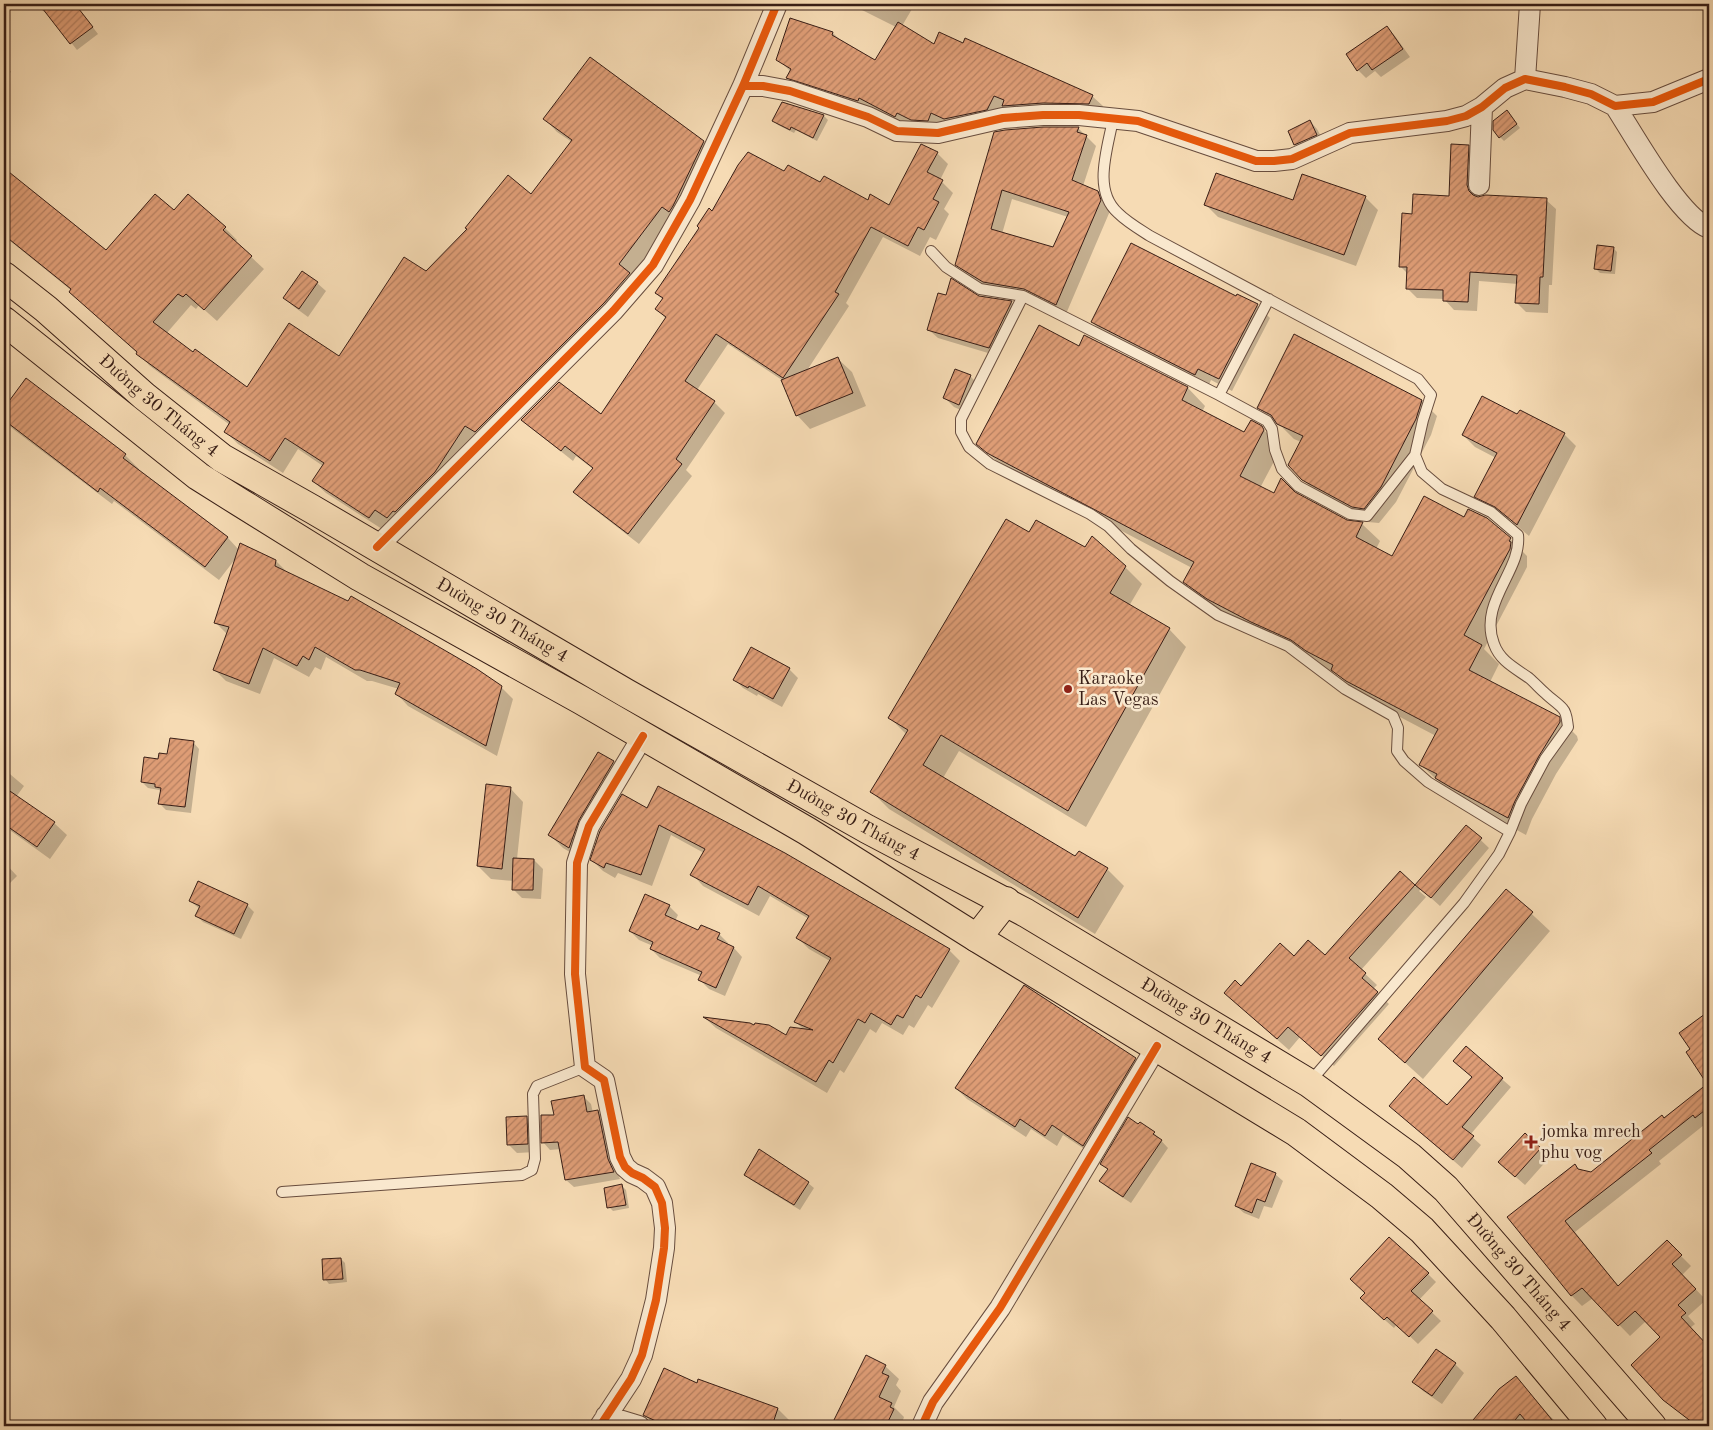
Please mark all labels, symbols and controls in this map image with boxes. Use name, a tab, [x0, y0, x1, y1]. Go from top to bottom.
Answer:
street label: Đường 30 Tháng 4	[95, 351, 222, 460]
street label: Đường 30 Tháng 4	[433, 575, 571, 666]
place label: Karaoke Las Vegas	[1078, 670, 1159, 709]
marker: Karaoke Las Vegas	[1062, 683, 1074, 695]
street label: Đường 30 Tháng 4	[783, 776, 923, 864]
street label: Đường 30 Tháng 4	[1137, 975, 1275, 1067]
place label: jomka mrech phu vog	[1540, 1123, 1641, 1162]
marker: jomka mrech phu vog	[1525, 1136, 1537, 1148]
street label: Đường 30 Tháng 4	[1463, 1210, 1574, 1335]

